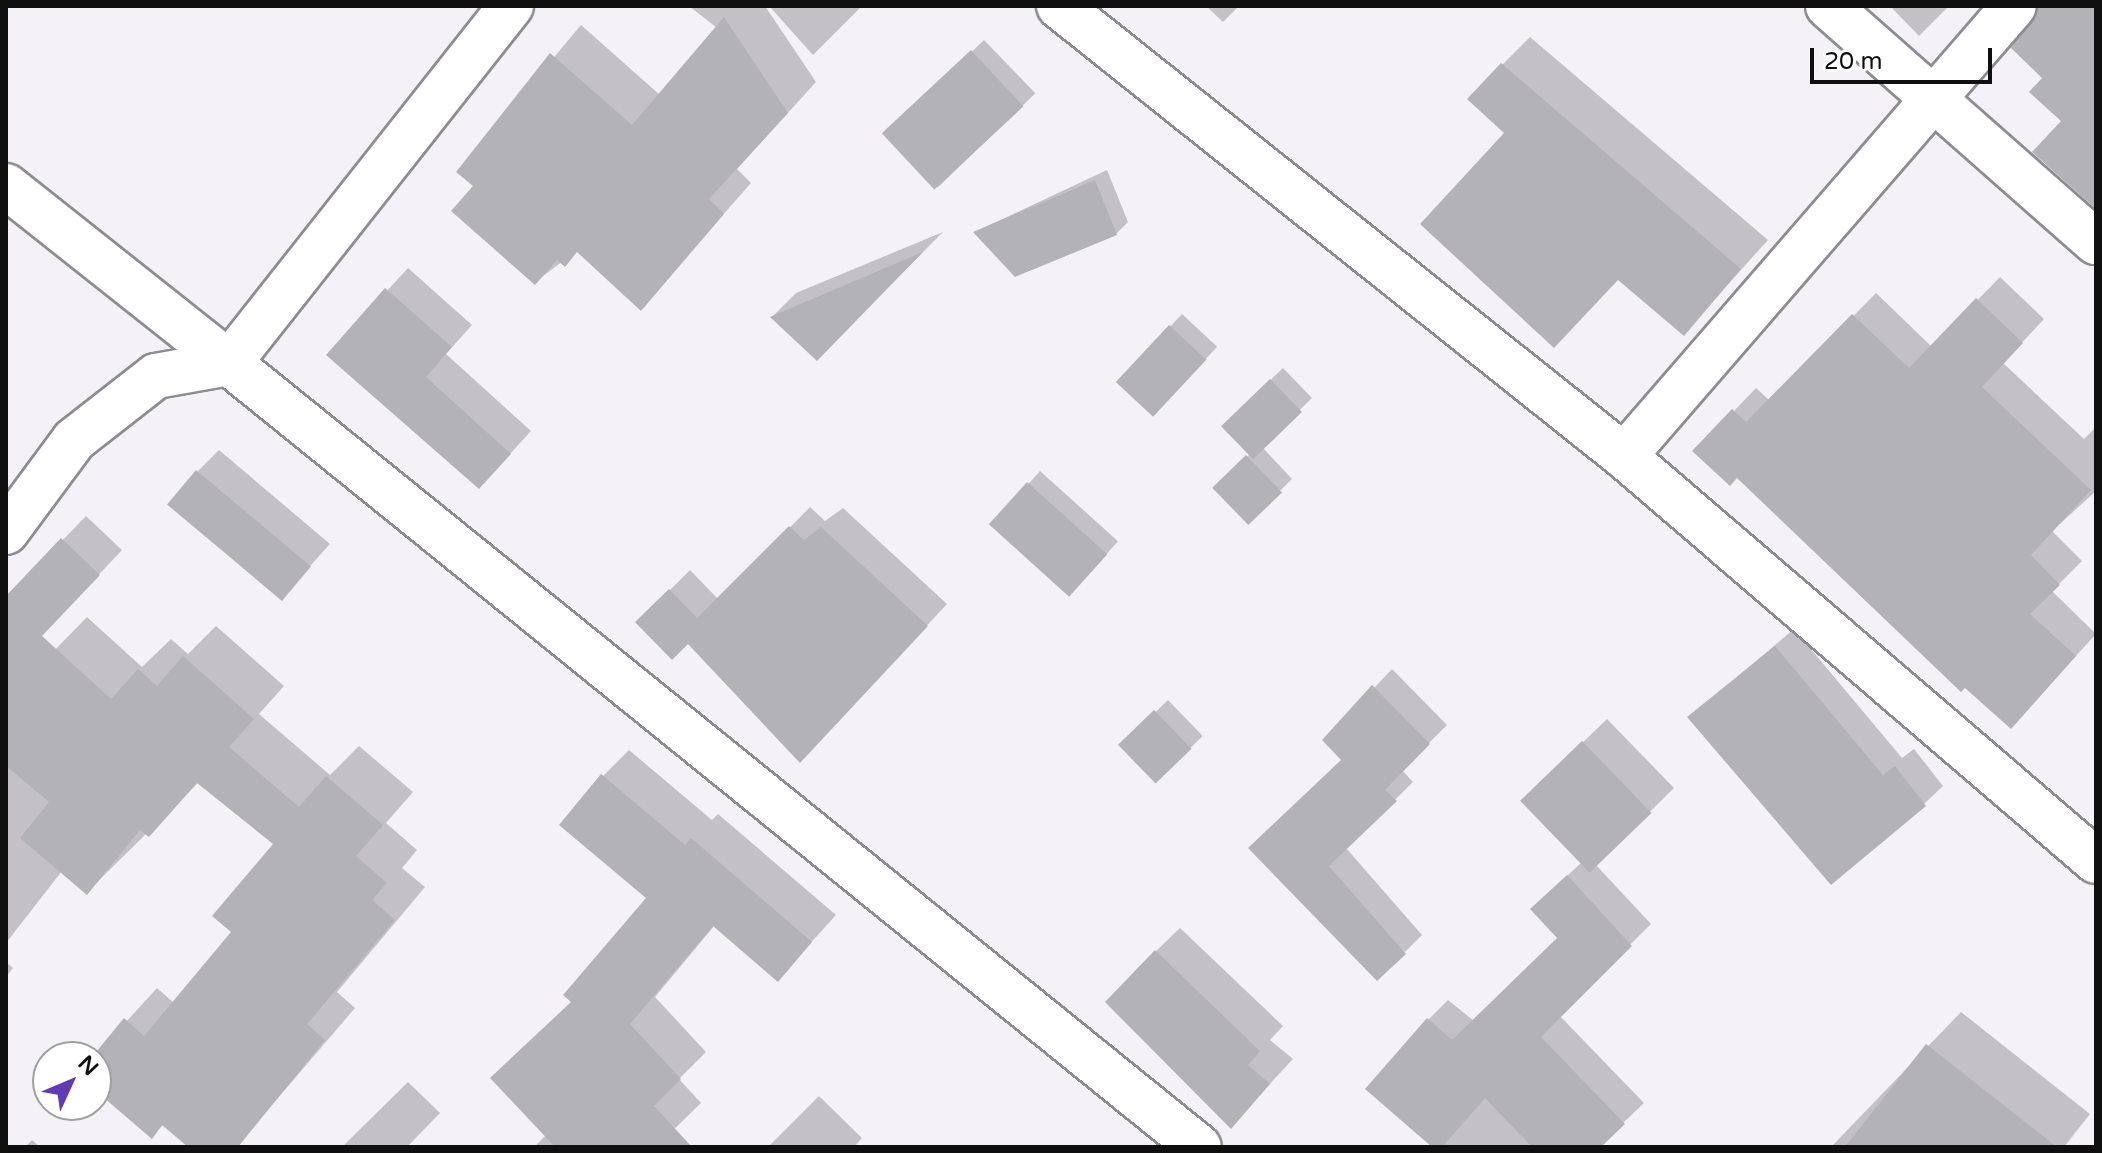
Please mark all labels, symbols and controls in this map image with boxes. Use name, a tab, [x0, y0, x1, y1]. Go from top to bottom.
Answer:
scale bar	[1814, 32, 1996, 82]
text: 20 m	[1824, 47, 1882, 76]
north arrow	[32, 1041, 112, 1121]
text: N	[72, 1050, 103, 1081]

